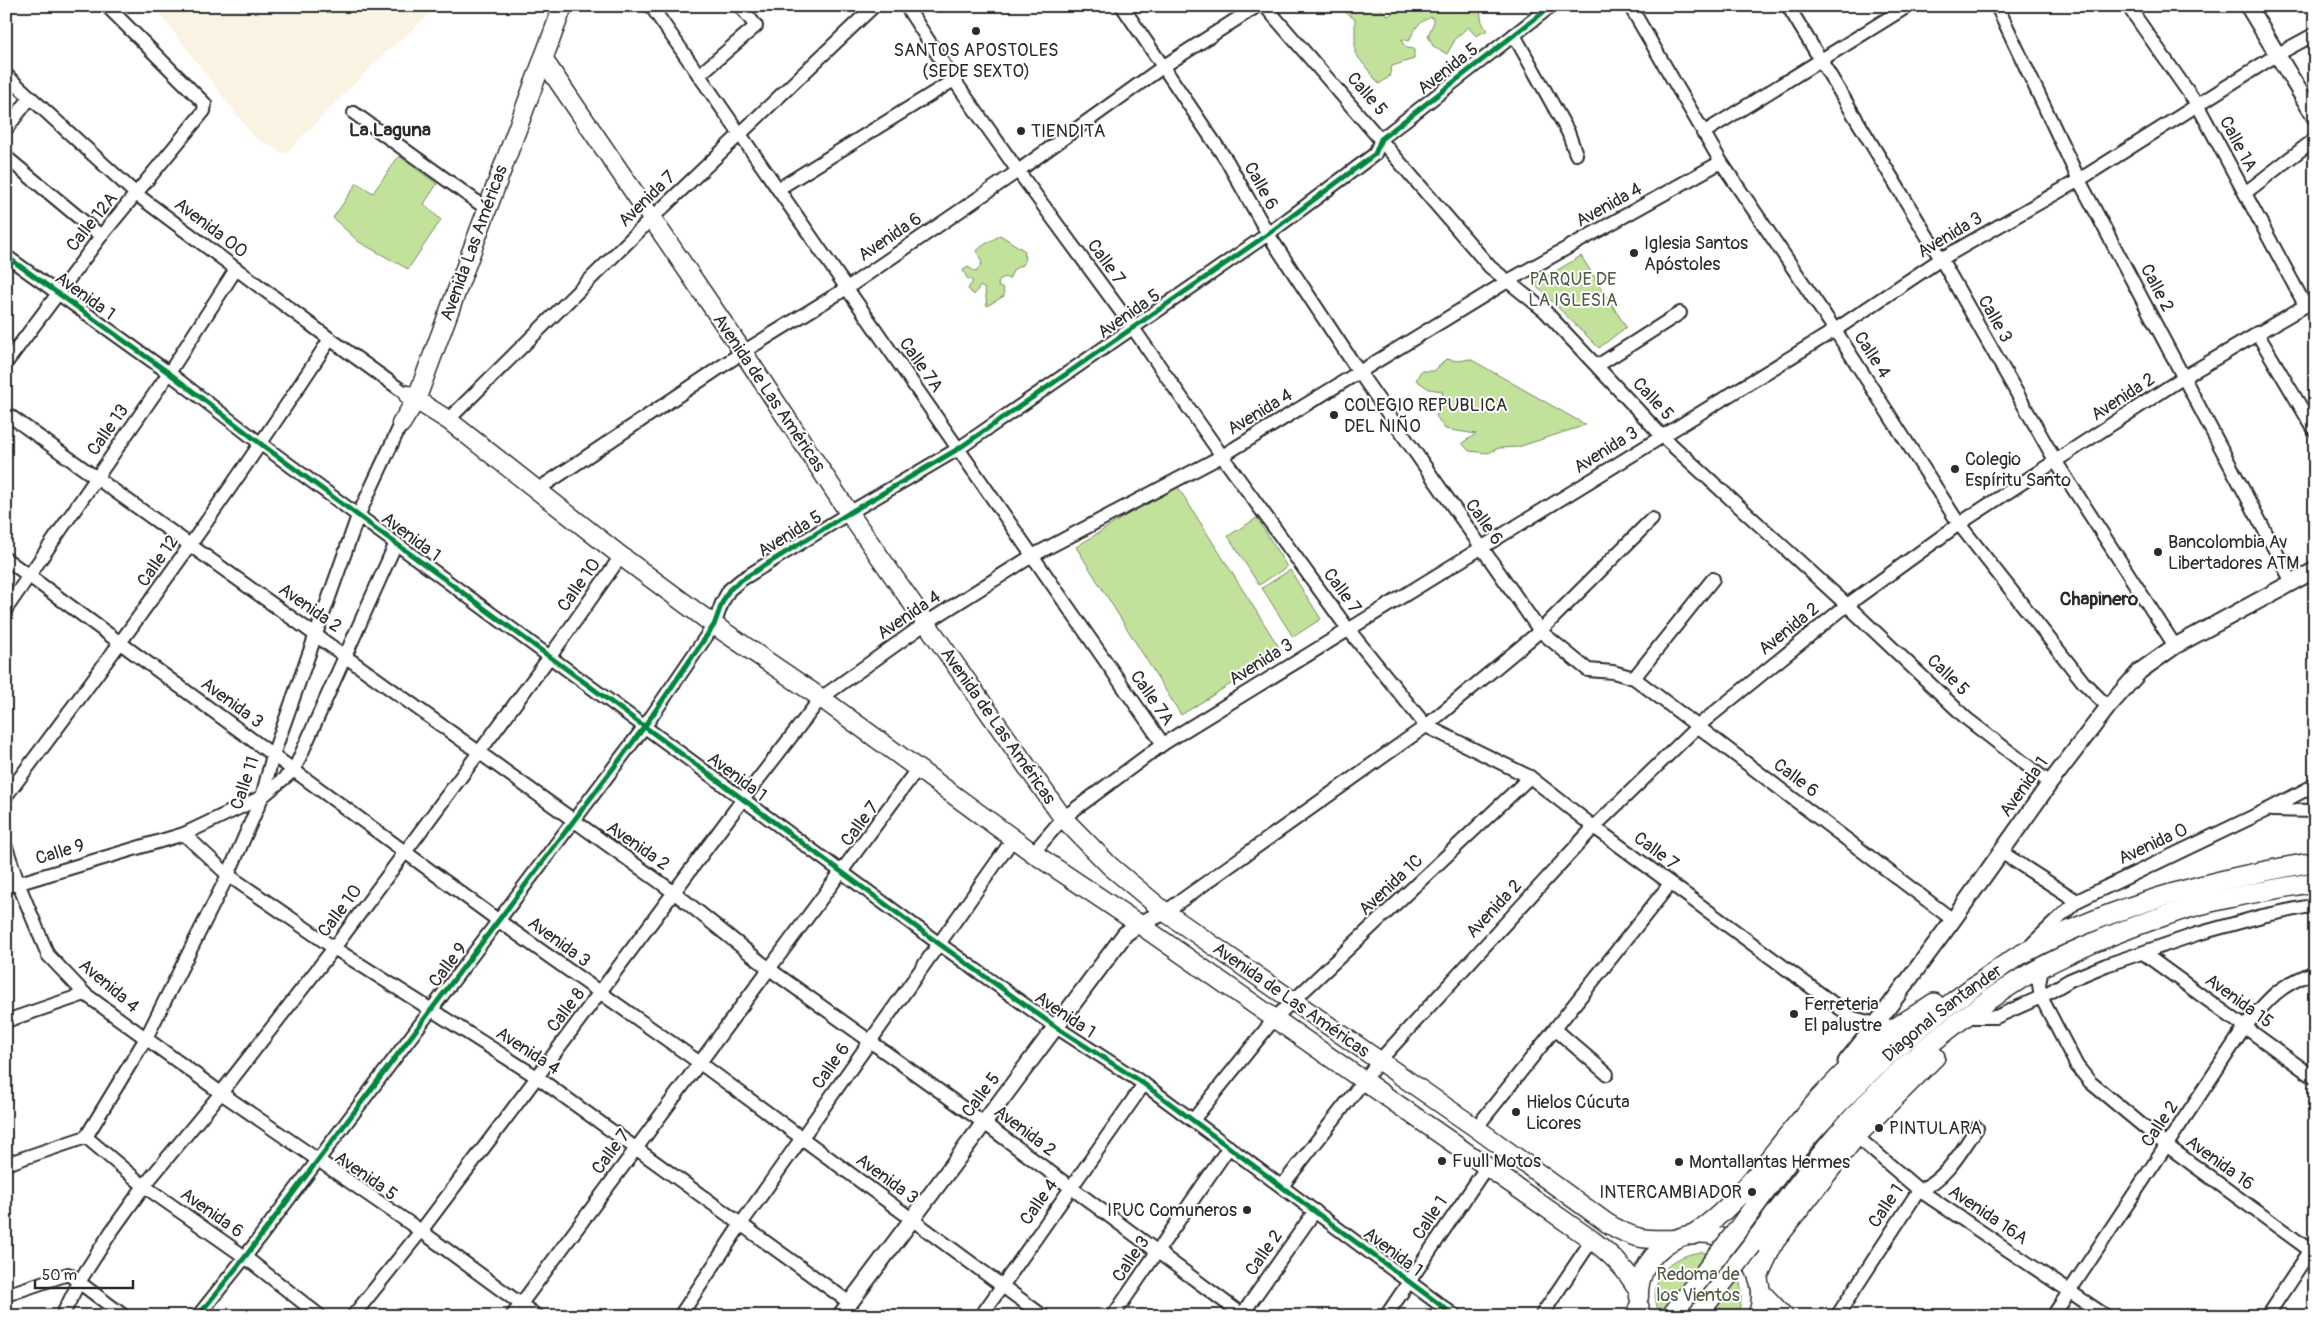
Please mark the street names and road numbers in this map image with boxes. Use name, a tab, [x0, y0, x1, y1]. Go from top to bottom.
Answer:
street label: Avenida 5	[1413, 38, 1483, 100]
street label: Calle 5	[1342, 67, 1392, 121]
street label: Calle 1A	[2214, 112, 2262, 176]
street label: Calle 6	[1239, 158, 1283, 214]
street label: Avenida Las Américas	[435, 162, 513, 324]
street label: Avenida 7	[613, 166, 681, 232]
street label: Avenida 4	[1572, 177, 1647, 233]
street label: Calle 12A	[61, 187, 123, 256]
street label: Avenida 00	[170, 193, 252, 263]
street label: Avenida 6	[854, 207, 926, 267]
street label: Avenida 3	[1913, 207, 1987, 263]
street label: Calle 7	[1082, 235, 1130, 290]
street label: Calle 2	[2135, 260, 2179, 316]
street label: Avenida 1	[50, 266, 120, 326]
street label: Avenida 5	[1093, 284, 1165, 344]
street label: Calle 3	[1973, 291, 2017, 347]
street label: Avenida de Las Américas	[707, 309, 831, 477]
street label: Calle 4	[1848, 327, 1896, 383]
street label: Calle 7A	[894, 333, 948, 397]
street label: Avenida 2	[2087, 368, 2159, 426]
street label: Calle 5	[1627, 373, 1679, 425]
street label: Avenida 4	[1223, 383, 1297, 440]
street label: Calle 13	[82, 400, 134, 460]
street label: Avenida 3	[1569, 421, 1643, 479]
street label: Calle 6	[1460, 494, 1508, 550]
street label: Avenida 5	[754, 505, 826, 563]
street label: Avenida 1	[377, 507, 445, 567]
street label: Calle 12	[132, 531, 184, 591]
street label: Calle 10	[552, 554, 606, 616]
street label: Calle 7	[1318, 564, 1366, 619]
street label: Avenida 2	[274, 578, 346, 638]
street label: Avenida 4	[873, 585, 946, 645]
street label: Avenida 2	[1754, 597, 1824, 661]
street label: Avenida 3	[1224, 633, 1298, 691]
street label: Avenida de Las Américas	[935, 643, 1061, 809]
street label: Calle 5	[1922, 649, 1974, 701]
street label: Calle 7A	[1125, 666, 1179, 730]
street label: Avenida 3	[196, 673, 268, 733]
street label: Avenida 1	[703, 747, 771, 807]
street label: Avenida 1	[1994, 752, 2054, 822]
street label: Calle 11	[225, 753, 265, 813]
street label: Calle 6	[1769, 753, 1823, 803]
street label: Calle 7	[836, 797, 885, 851]
street label: Avenida 2	[602, 816, 674, 876]
street label: Avenida 0	[2115, 818, 2191, 870]
street label: Calle 7	[1629, 827, 1683, 876]
street label: Calle 9	[33, 834, 87, 870]
street label: Avenida 1C	[1354, 849, 1428, 921]
street label: Avenida 2	[1461, 875, 1527, 943]
street label: Calle 10	[313, 880, 367, 942]
street label: Avenida 3	[523, 912, 595, 972]
street label: Avenida de Las Américas	[1208, 937, 1374, 1063]
street label: Calle 9	[424, 938, 472, 992]
street label: Avenida 4	[74, 954, 144, 1018]
street label: Diagonal Santander	[1877, 958, 2007, 1067]
street label: Avenida 15	[2200, 969, 2278, 1033]
street label: Calle 8	[542, 983, 590, 1037]
street label: Avenida 1	[1030, 986, 1100, 1044]
street label: Avenida 4	[491, 1022, 565, 1081]
street label: Calle 6	[807, 1038, 855, 1094]
street label: Calle 5	[957, 1068, 1005, 1122]
street label: Calle 2	[2136, 1096, 2184, 1152]
street label: Avenida 2	[989, 1100, 1061, 1162]
street label: Calle 7	[587, 1125, 636, 1179]
street label: Avenida 16	[2181, 1130, 2259, 1196]
street label: Avenida 5	[330, 1146, 402, 1206]
street label: Avenida 3	[851, 1149, 923, 1209]
street label: Calle 4	[1015, 1174, 1063, 1230]
street label: Calle 1	[1863, 1180, 1909, 1232]
street label: Avenida 16A	[1944, 1180, 2032, 1250]
street label: Avenida 6	[176, 1183, 248, 1243]
street label: Calle 1	[1407, 1192, 1453, 1244]
street label: Avenida 1	[1359, 1222, 1427, 1282]
street label: Calle 2	[1240, 1226, 1288, 1280]
street label: Calle 3	[1107, 1231, 1155, 1287]

